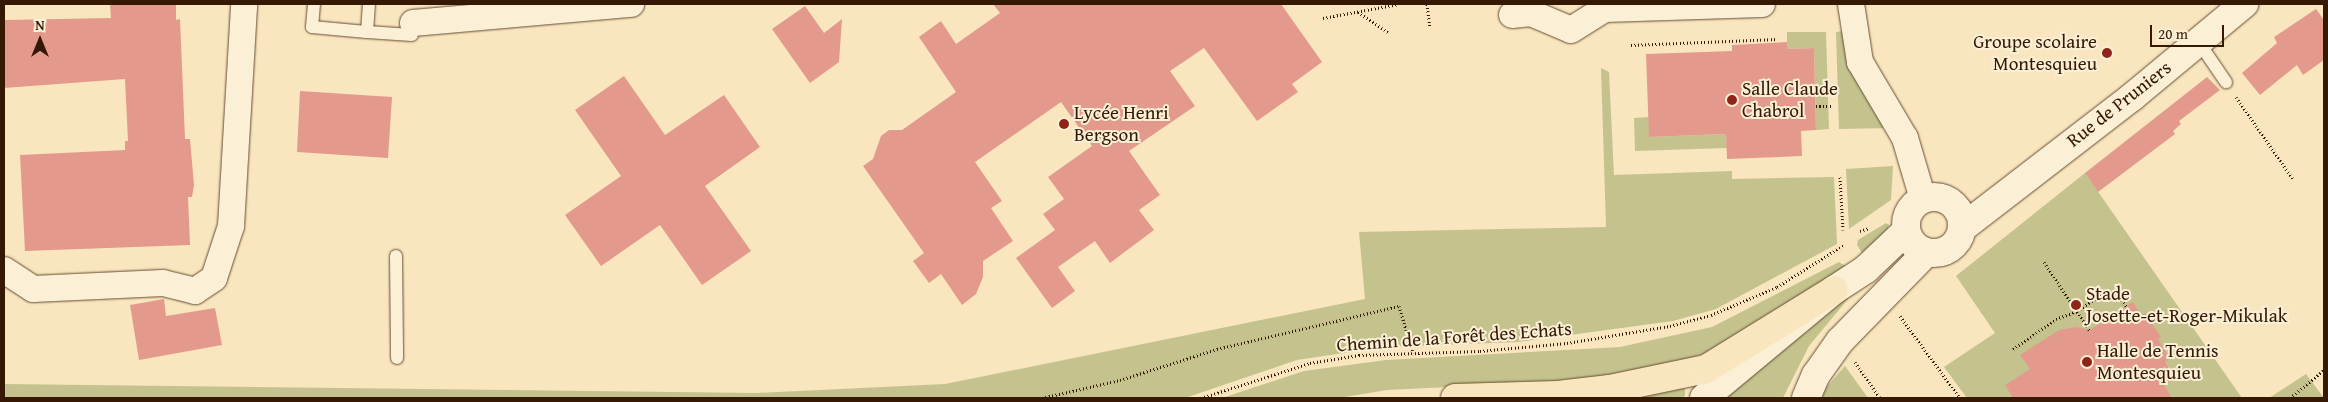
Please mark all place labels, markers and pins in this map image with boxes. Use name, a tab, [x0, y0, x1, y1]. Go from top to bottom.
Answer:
place label: Groupe scolaire Montesquieu	[1973, 31, 2097, 75]
marker: Groupe scolaire Montesquieu	[2101, 47, 2113, 59]
place label: Salle Claude Chabrol	[1742, 78, 1838, 122]
marker: Salle Claude Chabrol	[1726, 94, 1738, 106]
place label: Lycée Henri Bergson	[1074, 102, 1169, 146]
marker: Lycée Henri Bergson	[1058, 118, 1070, 130]
place label: Stade Josette-et-Roger-Mikulak	[2086, 283, 2287, 327]
marker: Stade Josette-et-Roger-Mikulak	[2070, 299, 2082, 311]
place label: Halle de Tennis Montesquieu	[2097, 340, 2219, 384]
marker: Halle de Tennis Montesquieu	[2081, 356, 2093, 368]

